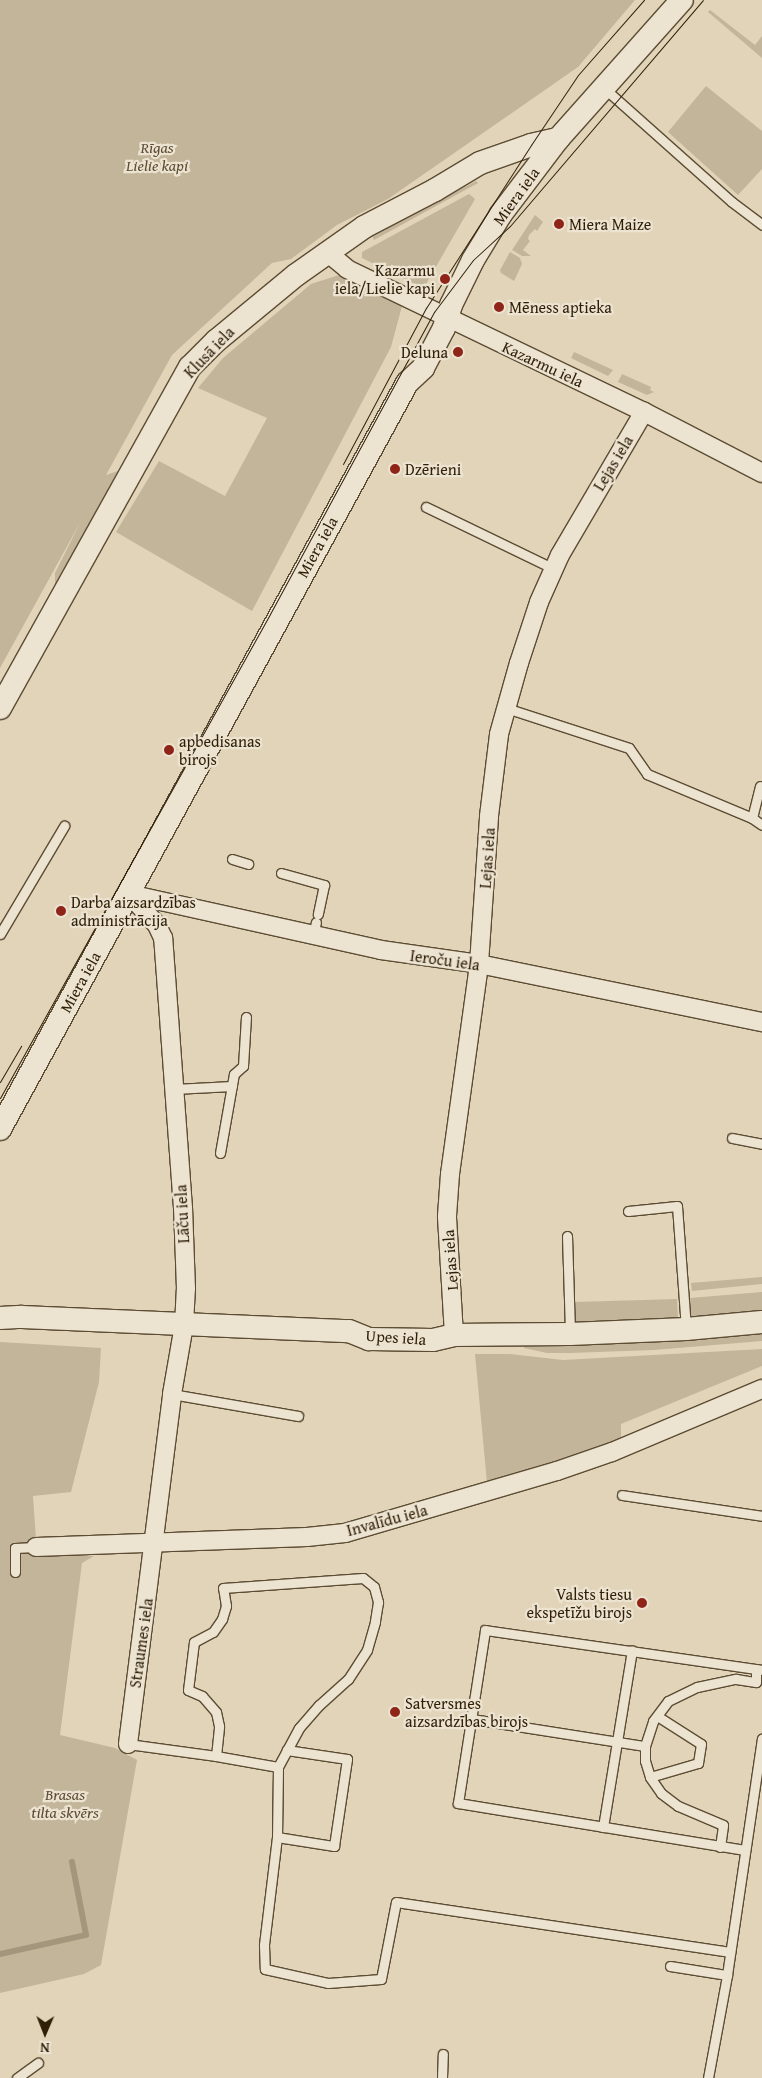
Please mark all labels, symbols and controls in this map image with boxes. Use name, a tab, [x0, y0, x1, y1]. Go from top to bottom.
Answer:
park label: Rīgas Lielie kapi	[126, 137, 188, 175]
street label: Miera iela	[489, 163, 543, 229]
place label: Miera Maize	[569, 214, 651, 234]
marker: Miera Maize	[553, 218, 565, 230]
place label: Kazarmu iela/Lielie kapi	[335, 260, 435, 298]
marker: Kazarmu iela/Lielie kapi	[439, 273, 451, 285]
place label: Mēness aptieka	[509, 297, 612, 317]
marker: Mēness aptieka	[493, 301, 505, 313]
street label: Klusā iela	[180, 322, 238, 382]
street label: Kazarmu iela	[499, 337, 587, 391]
place label: Deluna	[401, 342, 448, 362]
marker: Deluna	[452, 346, 464, 358]
street label: Lejas iela	[589, 432, 637, 494]
place label: Dzērieni	[405, 459, 461, 479]
marker: Dzērieni	[389, 463, 401, 475]
street label: Miera iela	[292, 513, 342, 581]
place label: apbedisanas birojs	[179, 731, 261, 769]
marker: apbedisanas birojs	[163, 744, 175, 756]
street label: Lejas iela	[475, 827, 499, 889]
place label: Darba aizsardzības administrācija	[71, 892, 196, 930]
marker: Darba aizsardzības administrācija	[55, 905, 67, 917]
street label: Ieroču iela	[409, 946, 481, 974]
street label: Miera iela	[55, 948, 105, 1016]
street label: Lāču iela	[171, 1184, 193, 1244]
street label: Lejas iela	[438, 1229, 462, 1291]
street label: Upes iela	[365, 1325, 427, 1349]
street label: Invalīdu iela	[344, 1500, 430, 1540]
place label: Valsts tiesu ekspetīžu birojs	[527, 1584, 632, 1622]
street label: Straumes iela	[125, 1597, 157, 1689]
marker: Valsts tiesu ekspetīžu birojs	[636, 1597, 648, 1609]
place label: Satversmes aizsardzības birojs	[405, 1693, 528, 1731]
marker: Satversmes aizsardzības birojs	[389, 1706, 401, 1718]
park label: Brasas tilta skvērs	[31, 1784, 99, 1822]
north arrow	[20, 2008, 70, 2058]
text: N	[40, 2038, 50, 2058]

